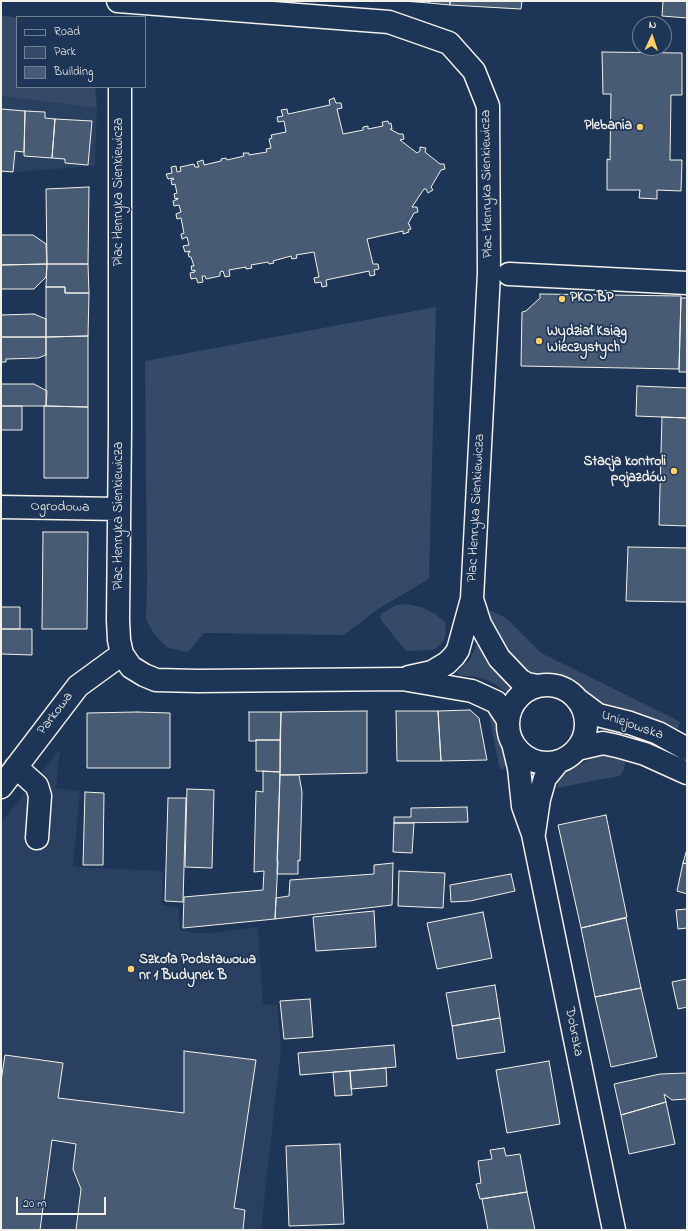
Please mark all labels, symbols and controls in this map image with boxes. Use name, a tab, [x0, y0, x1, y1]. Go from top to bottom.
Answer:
legend	[16, 16, 146, 88]
north arrow	[632, 16, 672, 56]
text: N	[648, 17, 657, 33]
text: Road	[54, 23, 80, 41]
text: Park	[54, 43, 76, 61]
text: Building	[54, 63, 93, 81]
street label: Plac Henryka Sienkiewicza	[478, 110, 498, 258]
street label: Plac Henryka Sienkiewicza	[112, 118, 128, 266]
place label: Plebania	[584, 119, 632, 135]
marker: Plebania	[635, 122, 645, 132]
place label: PKO BP	[570, 291, 613, 307]
marker: PKO BP	[557, 294, 567, 304]
place label: Wydział Ksiąg Wieczystych	[547, 325, 627, 358]
marker: Wydział Ksiąg Wieczystych	[534, 336, 544, 346]
street label: Plac Henryka Sienkiewicza	[465, 433, 489, 583]
street label: Plac Henryka Sienkiewicza	[112, 442, 128, 590]
place label: Stacja kontroli pojazdów	[584, 455, 666, 488]
marker: Stacja kontroli pojazdów	[669, 466, 679, 476]
street label: Ogrodowa	[30, 499, 90, 517]
street label: Parkowa	[34, 689, 78, 739]
street label: Uniejowska	[599, 708, 665, 744]
place label: Szkoła Podstawowa nr 1 Budynek B	[139, 953, 256, 986]
marker: Szkoła Podstawowa nr 1 Budynek B	[126, 964, 136, 974]
street label: Dobrska	[560, 1006, 586, 1058]
scale bar	[18, 1189, 108, 1215]
text: 20 m	[23, 1195, 46, 1213]

